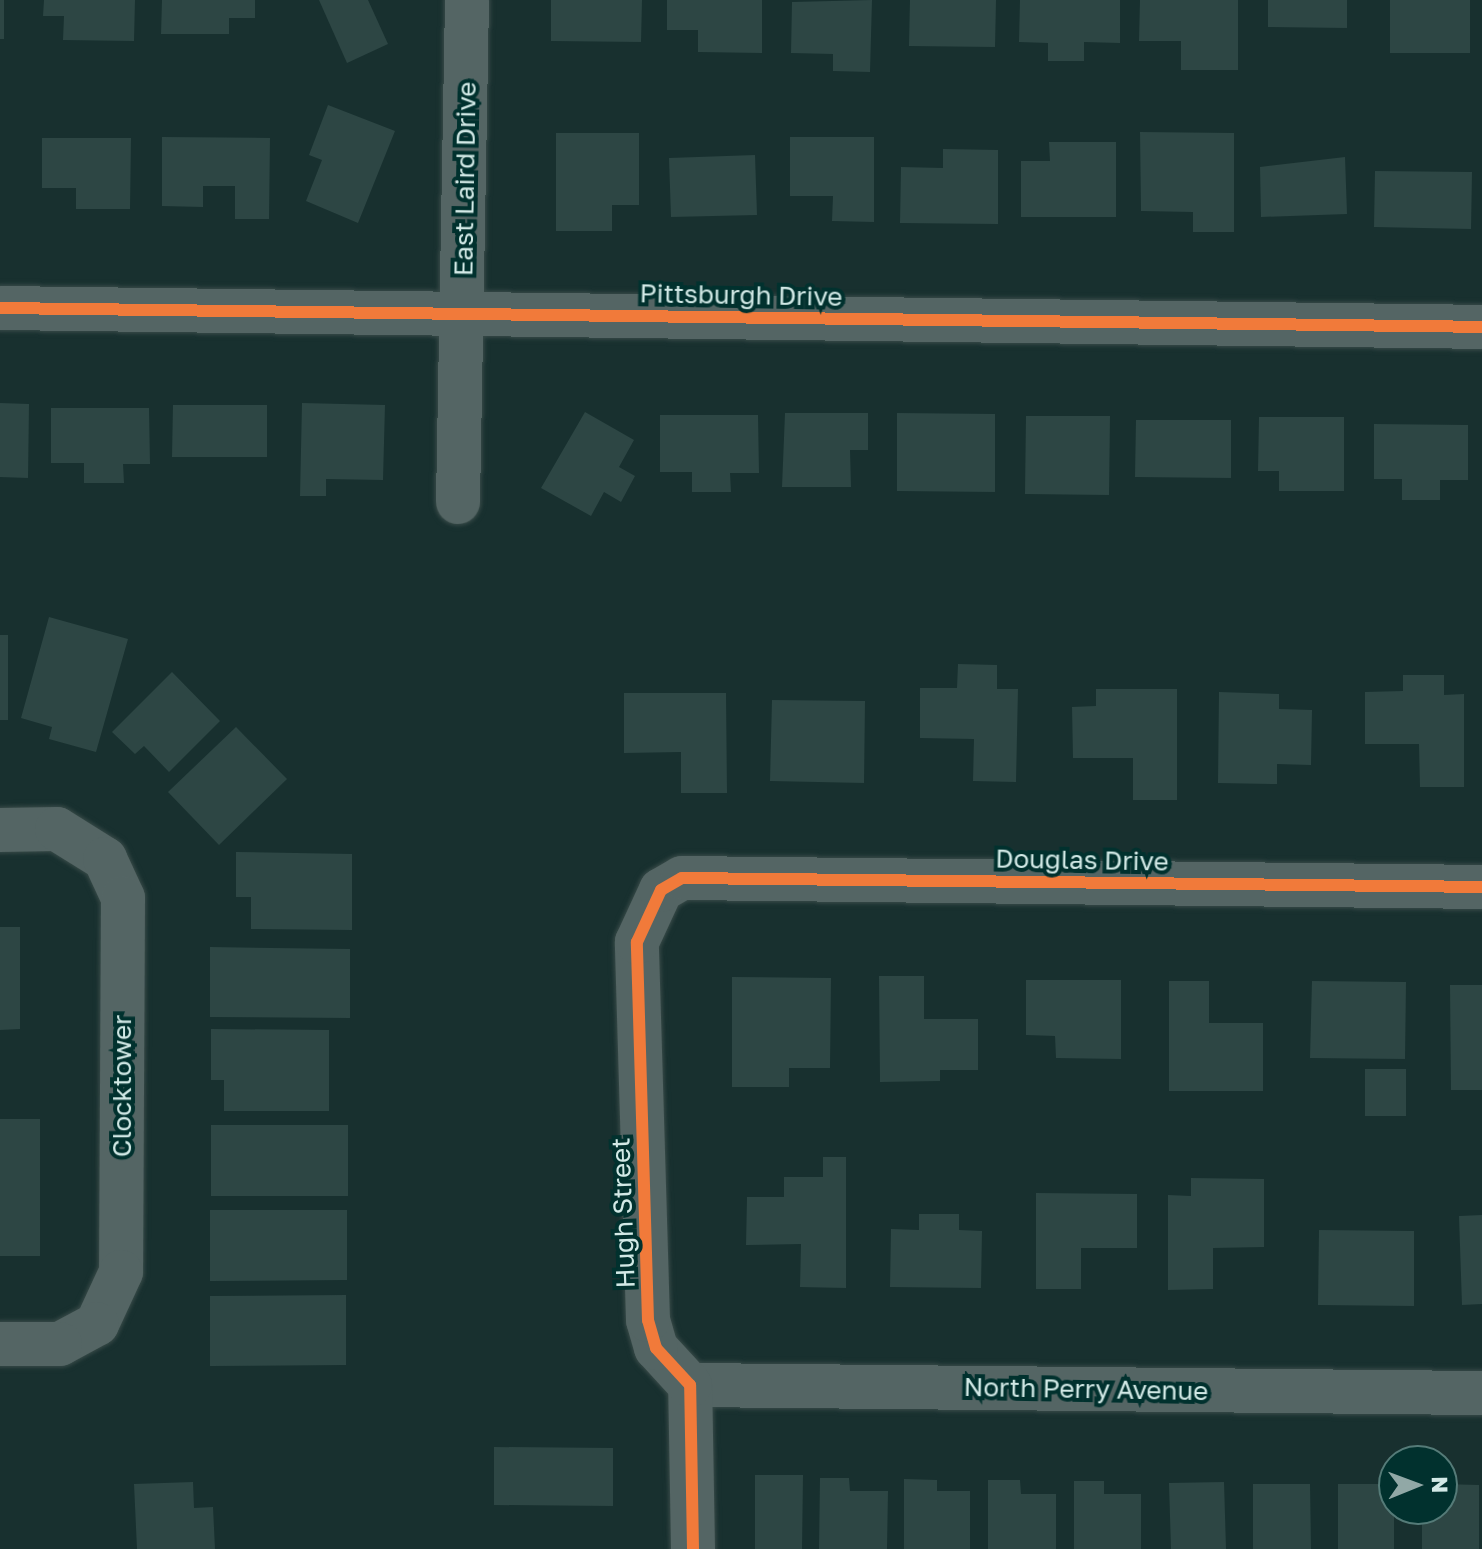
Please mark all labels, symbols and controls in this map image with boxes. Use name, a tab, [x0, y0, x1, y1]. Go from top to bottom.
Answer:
street label: East Laird Drive	[448, 81, 482, 277]
street label: Pittsburgh Drive	[639, 278, 843, 312]
street label: Douglas Drive	[995, 843, 1169, 877]
street label: Clocktower	[106, 1015, 138, 1157]
street label: Hugh Street	[605, 1137, 641, 1289]
street label: North Perry Avenue	[963, 1371, 1209, 1407]
north arrow	[1378, 1445, 1458, 1525]
text: N	[1427, 1476, 1454, 1493]

